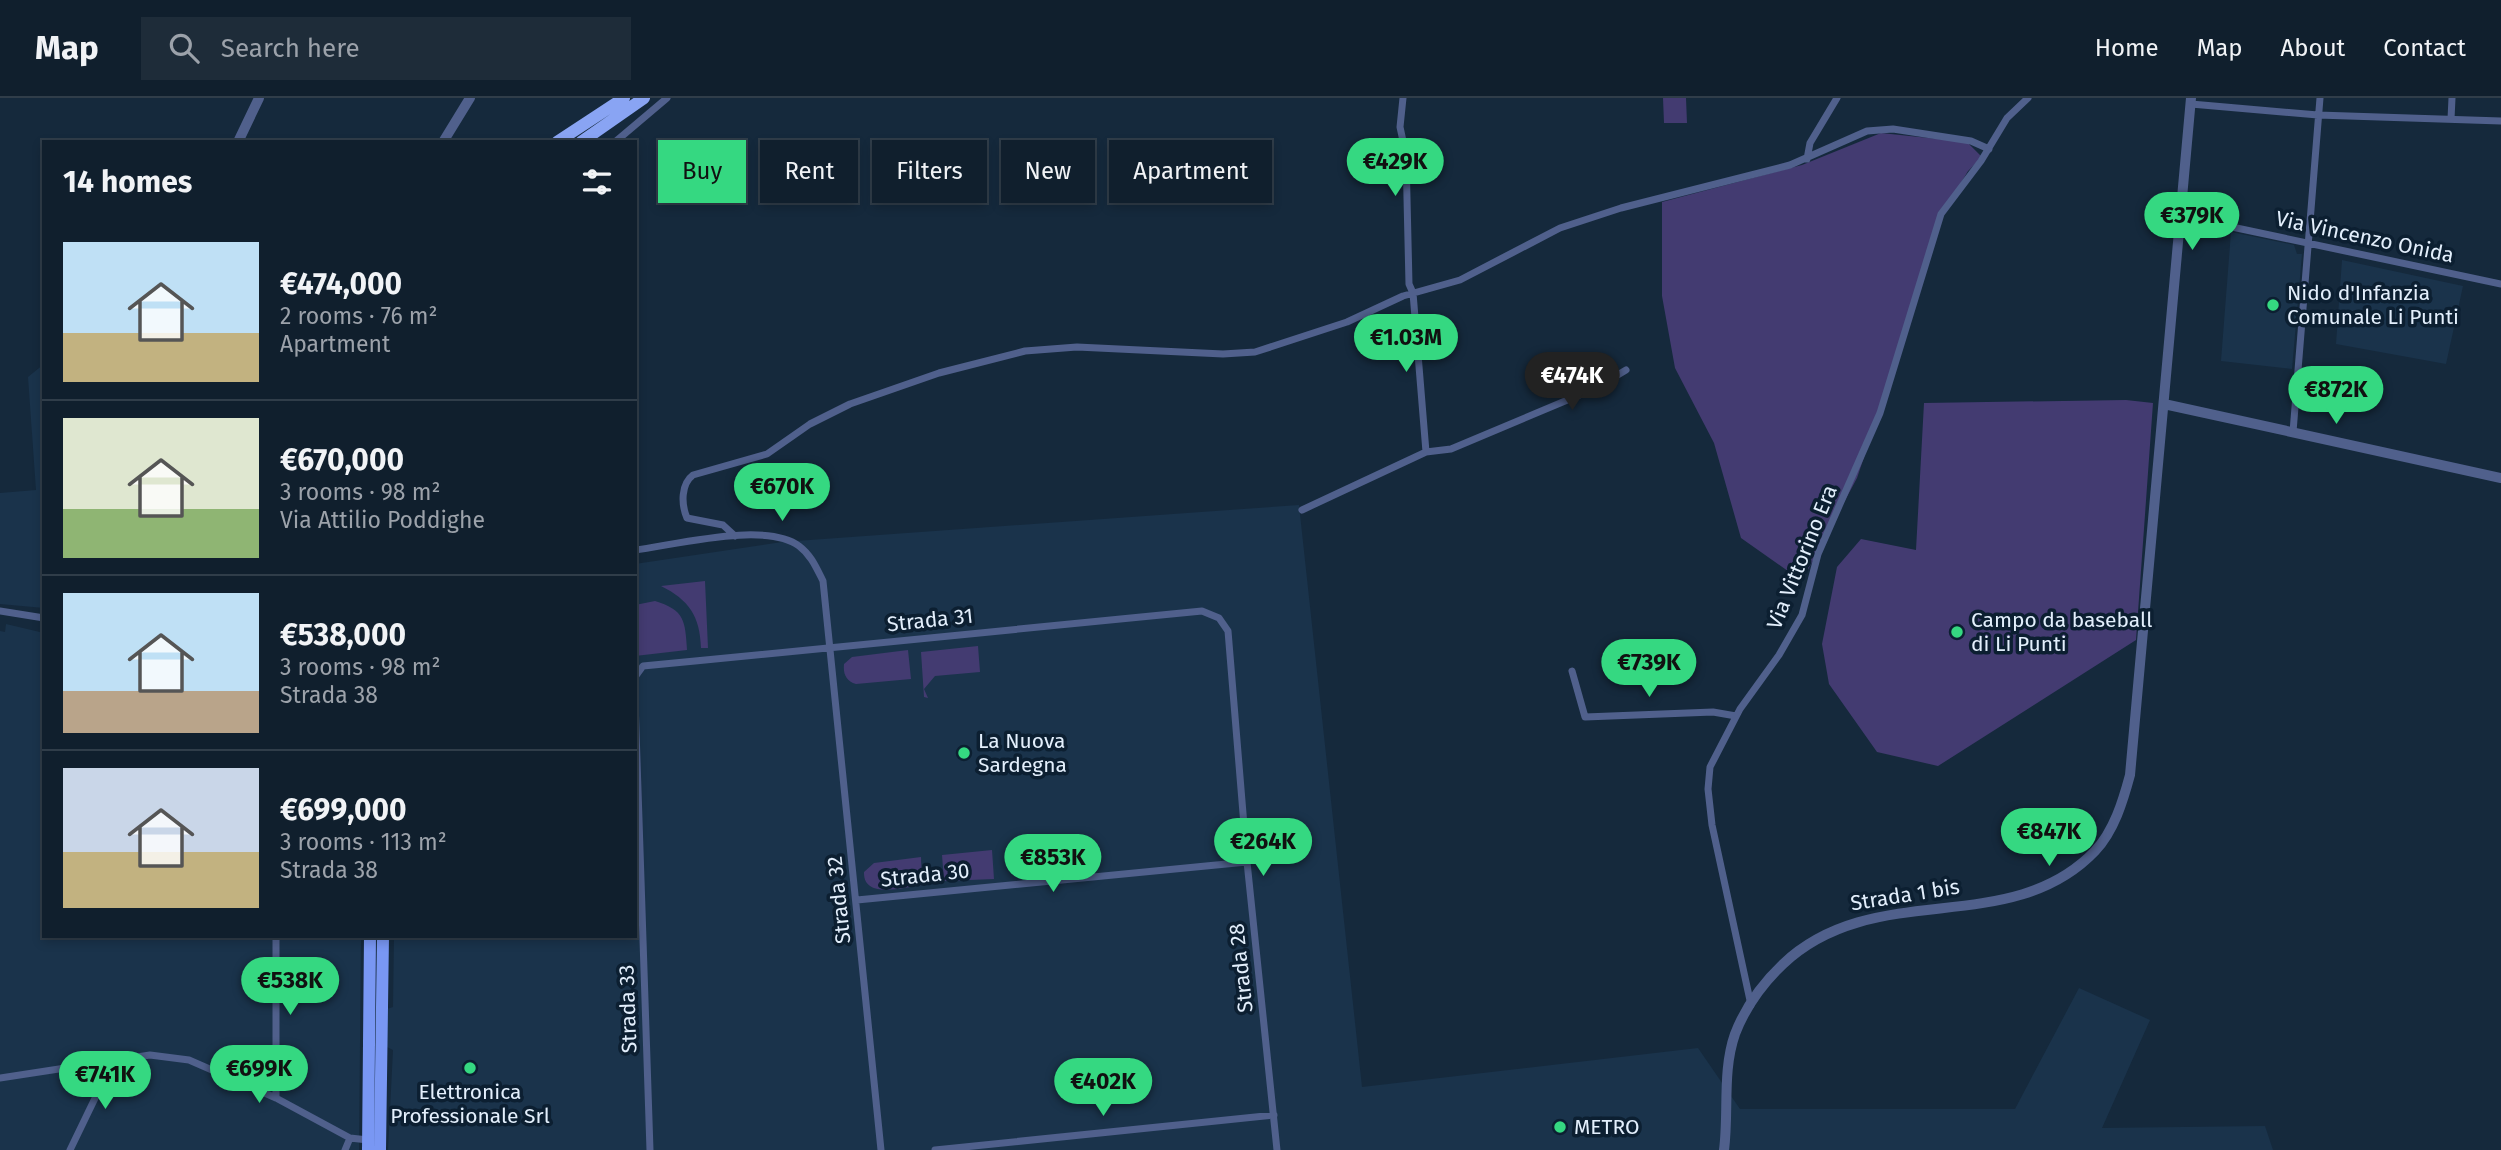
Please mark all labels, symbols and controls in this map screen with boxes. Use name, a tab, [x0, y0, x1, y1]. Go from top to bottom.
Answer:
search box	[141, 17, 631, 80]
text: Map	[35, 28, 99, 68]
icon: search	[165, 29, 203, 67]
text: Search here	[221, 33, 360, 64]
text: Home	[2095, 34, 2159, 62]
text: Map	[2197, 34, 2243, 62]
text: About	[2281, 34, 2345, 62]
text: Contact	[2383, 34, 2466, 62]
pin: €429K	[1346, 139, 1444, 198]
chip: Buy	[658, 140, 746, 203]
chip: Rent	[760, 140, 858, 203]
chip: Filters	[872, 140, 987, 203]
chip: New	[1001, 140, 1095, 203]
chip: Apartment	[1109, 140, 1272, 203]
text: €429K	[1363, 147, 1427, 175]
icon: filters	[578, 163, 616, 201]
text: 14 homes	[63, 164, 192, 200]
pin: €379K	[2143, 192, 2241, 252]
text: €379K	[2160, 201, 2224, 229]
street label: Via Vincenzo Onida	[2274, 205, 2456, 269]
text: €474,000	[280, 266, 402, 302]
icon: home	[119, 270, 203, 354]
place label: Nido d'Infanzia Comunale Li Punti	[2287, 280, 2459, 330]
marker: Nido d'Infanzia Comunale Li Punti	[2265, 297, 2281, 313]
text: 2 rooms · 76 m²	[280, 302, 438, 330]
pin: €1.03M	[1349, 314, 1463, 374]
text: €1.03M	[1370, 323, 1442, 351]
text: Apartment	[280, 330, 390, 358]
pin: €474K	[1523, 352, 1621, 412]
text: €474K	[1541, 361, 1603, 389]
pin: €872K	[2287, 366, 2385, 426]
text: €872K	[2304, 375, 2368, 403]
text: €670,000	[280, 442, 404, 478]
icon: home	[119, 446, 203, 530]
pin: €670K	[733, 464, 831, 523]
text: €670K	[750, 472, 814, 500]
text: 3 rooms · 98 m²	[280, 478, 440, 506]
street label: Via Vittorino Era	[1761, 481, 1843, 633]
text: Via Attilio Poddighe	[280, 506, 485, 534]
street label: Strada 31	[886, 603, 974, 637]
place label: Campo da baseball di Li Punti	[1971, 607, 2152, 657]
text: €538,000	[280, 617, 406, 653]
icon: home	[119, 621, 203, 705]
marker: Campo da baseball di Li Punti	[1949, 624, 1965, 640]
pin: €739K	[1600, 640, 1698, 699]
text: €739K	[1617, 648, 1681, 676]
text: 3 rooms · 98 m²	[280, 653, 440, 681]
text: Strada 38	[280, 681, 378, 709]
place label: La Nuova Sardegna	[978, 728, 1067, 778]
marker: La Nuova Sardegna	[956, 745, 972, 761]
text: €699,000	[280, 792, 407, 828]
icon: home	[119, 796, 203, 880]
pin: €847K	[2000, 808, 2098, 868]
text: €847K	[2017, 817, 2081, 845]
pin: €264K	[1214, 818, 1312, 878]
text: €264K	[1230, 827, 1296, 855]
text: 3 rooms · 113 m²	[280, 828, 447, 856]
pin: €853K	[1004, 834, 1102, 894]
text: €853K	[1020, 843, 1086, 871]
street label: Strada 32	[821, 855, 857, 945]
text: Strada 38	[280, 856, 378, 884]
street label: Strada 30	[879, 857, 971, 893]
street label: Strada 1 bis	[1849, 874, 1962, 916]
street label: Strada 28	[1223, 922, 1259, 1014]
pin: €538K	[241, 958, 339, 1017]
street label: Strada 33	[613, 964, 643, 1054]
text: €538K	[257, 966, 323, 994]
pin: €699K	[210, 1046, 308, 1105]
pin: €741K	[56, 1052, 154, 1111]
text: €699K	[226, 1054, 292, 1082]
pin: €402K	[1054, 1058, 1152, 1118]
text: €741K	[75, 1060, 135, 1088]
marker: Elettronica Professionale Srl	[462, 1060, 478, 1076]
text: €402K	[1070, 1067, 1136, 1095]
place label: Elettronica Professionale Srl	[390, 1079, 550, 1129]
place label: METRO	[1574, 1114, 1639, 1140]
marker: METRO	[1552, 1119, 1568, 1135]

